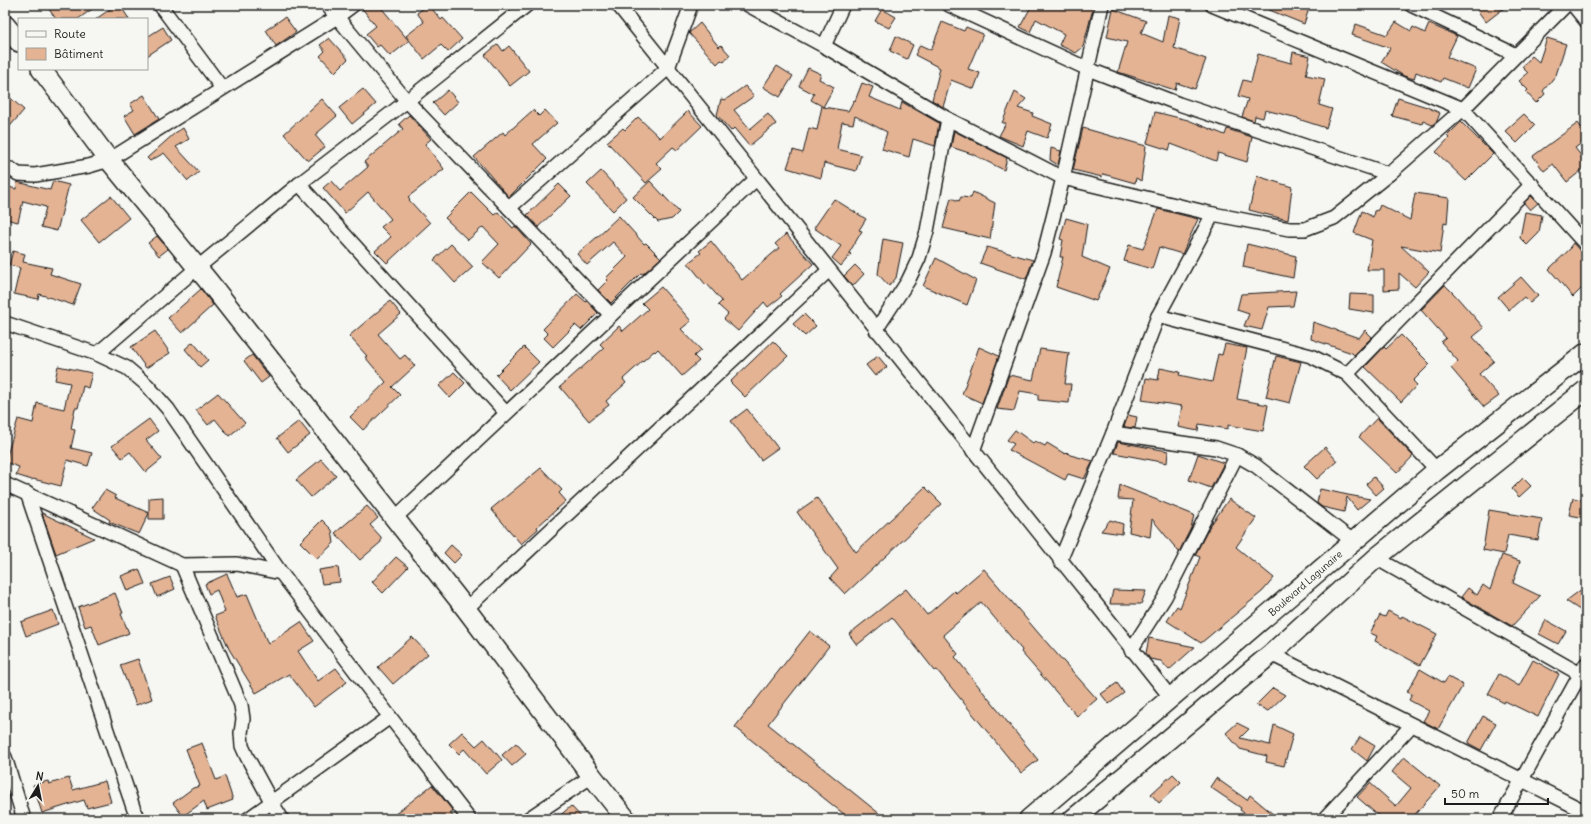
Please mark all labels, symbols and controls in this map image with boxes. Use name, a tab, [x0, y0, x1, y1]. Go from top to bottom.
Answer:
legend	[18, 18, 148, 70]
text: Route	[54, 26, 86, 41]
text: Bâtiment	[54, 46, 103, 61]
street label: Boulevard Lagunaire	[1266, 548, 1345, 619]
north arrow	[18, 766, 58, 806]
text: N	[35, 769, 45, 784]
scale bar	[1445, 780, 1548, 806]
text: 50 m	[1451, 786, 1480, 801]

